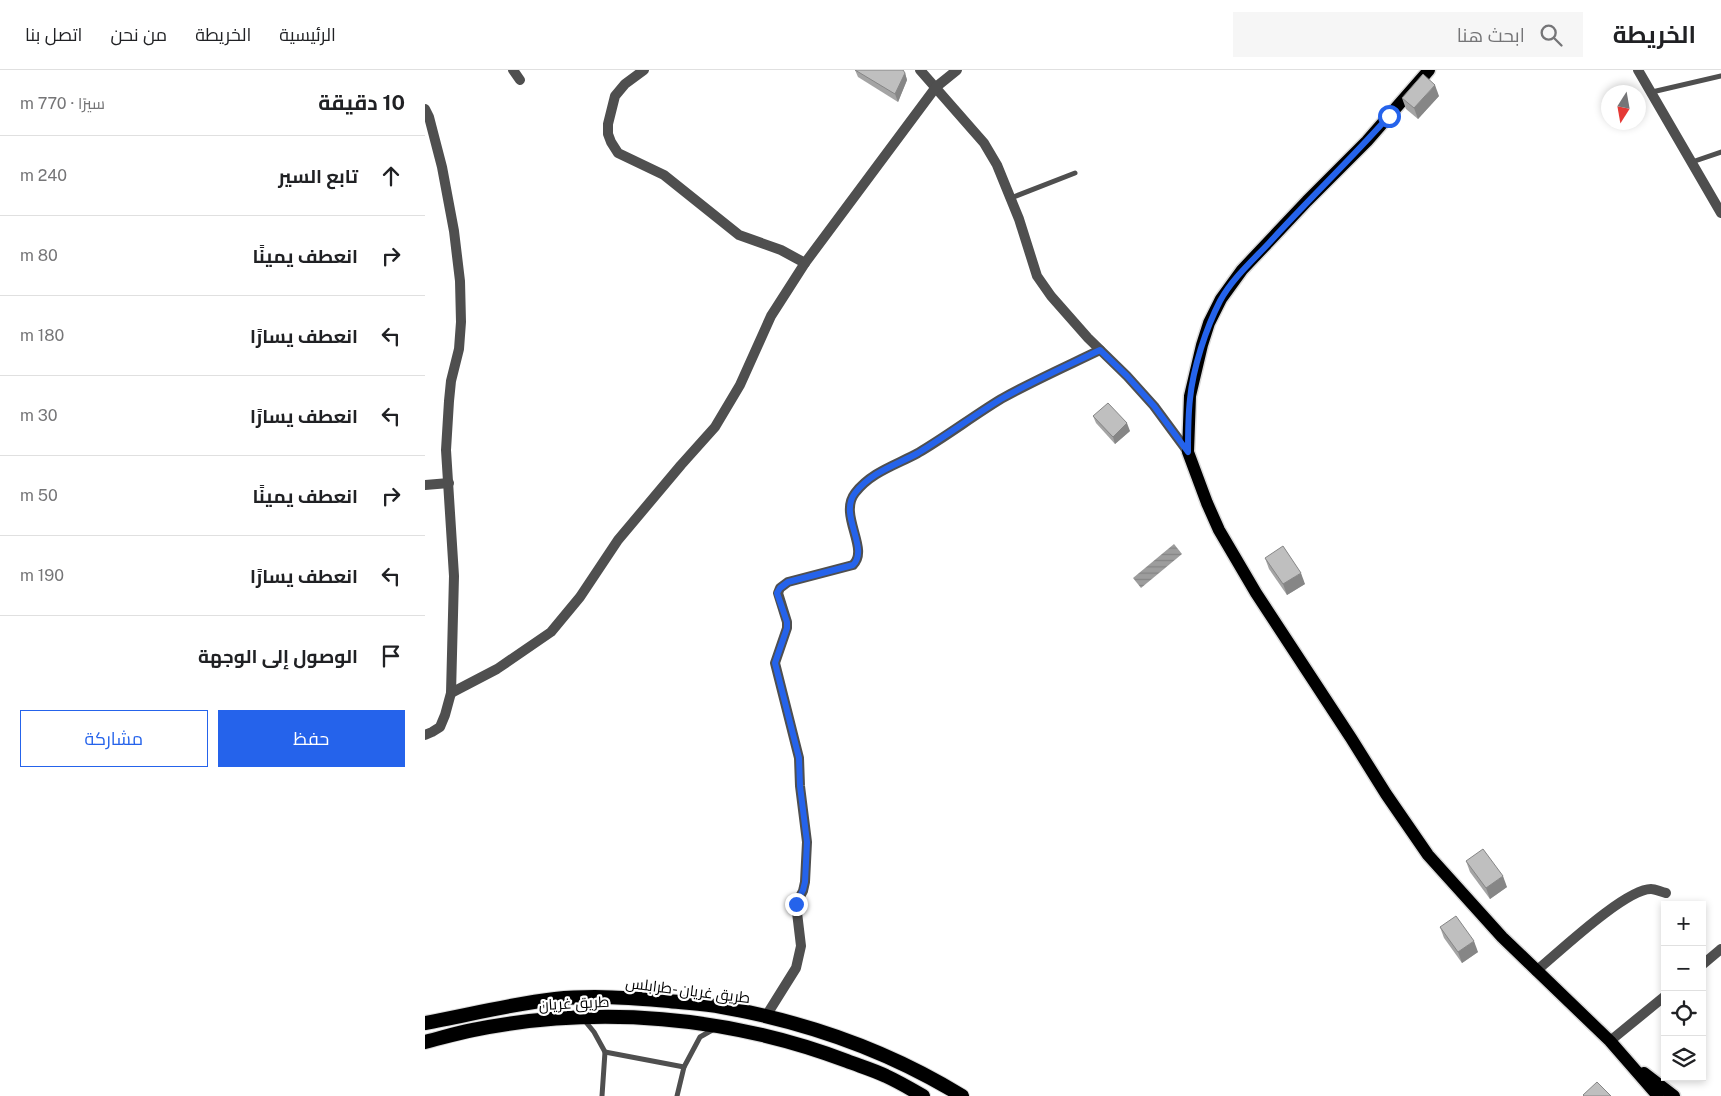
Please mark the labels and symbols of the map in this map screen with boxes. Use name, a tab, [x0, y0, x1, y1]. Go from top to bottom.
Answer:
north arrow	[1601, 85, 1646, 130]
route start	[1378, 105, 1401, 128]
route end	[785, 893, 808, 916]
street label: طريق غريان -طرابلس	[624, 974, 751, 1008]
street label: طريق غريان	[538, 993, 610, 1015]

